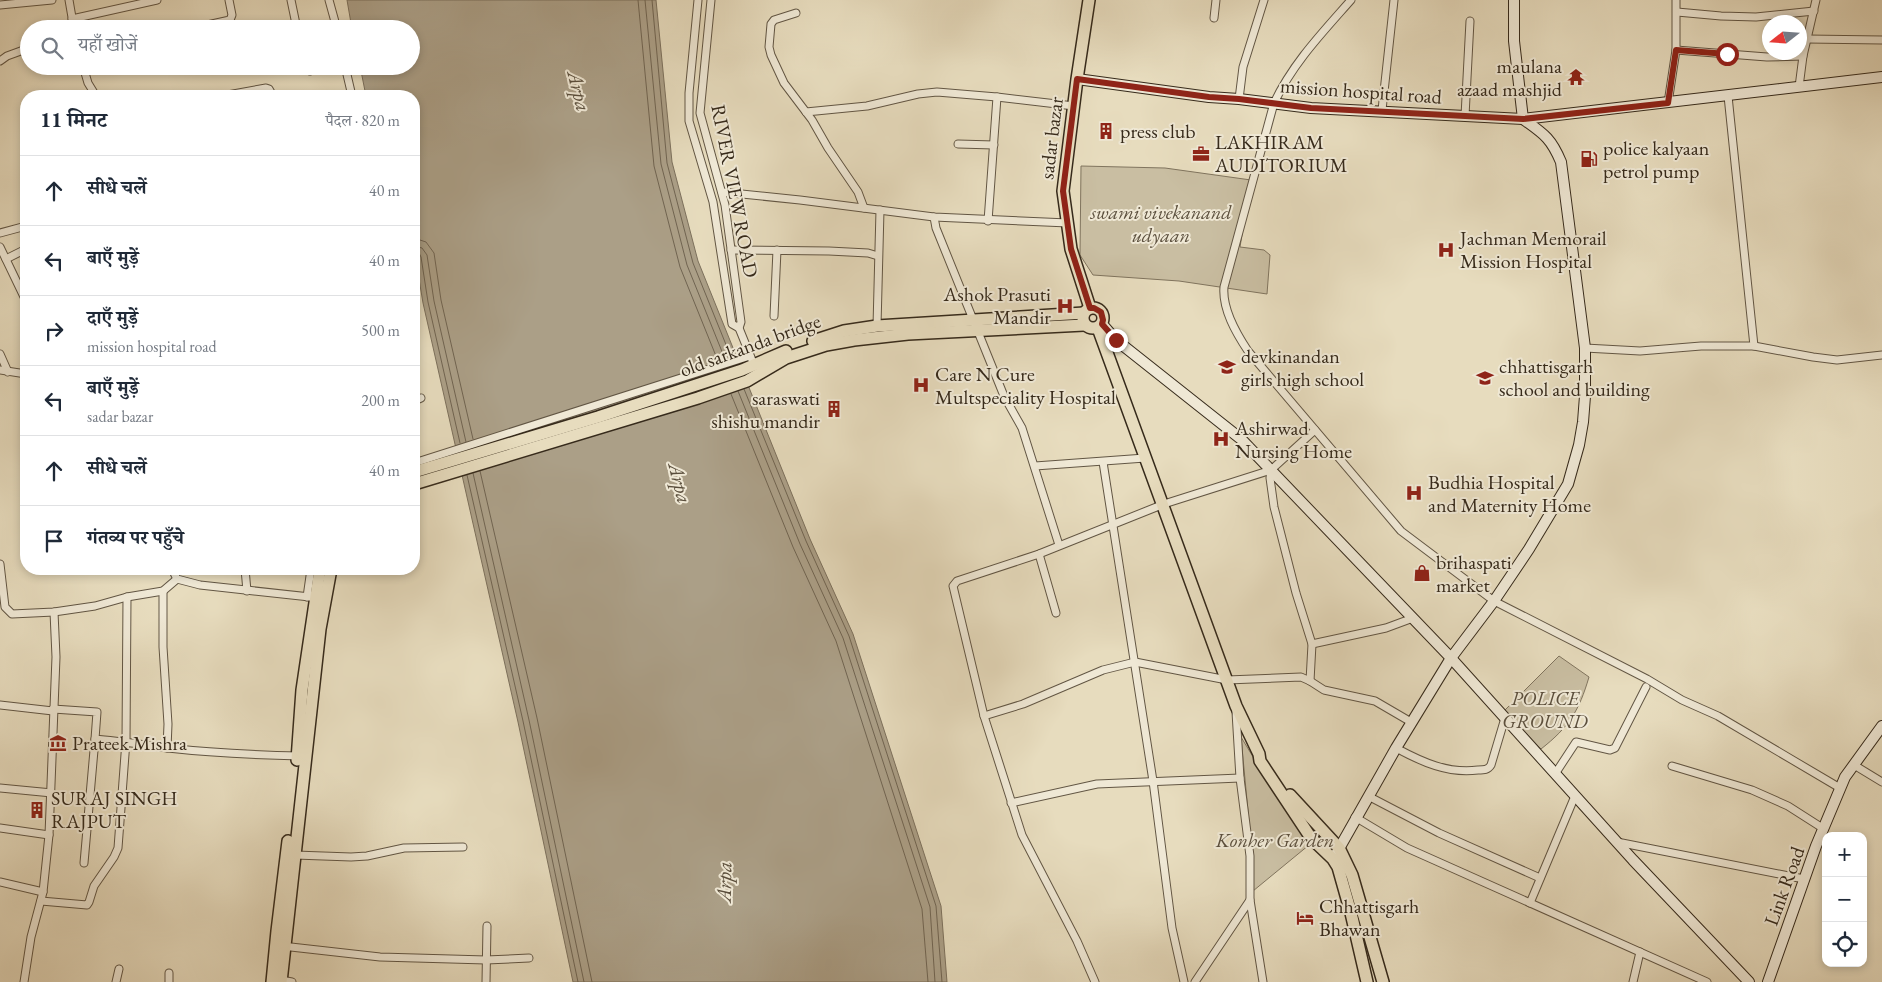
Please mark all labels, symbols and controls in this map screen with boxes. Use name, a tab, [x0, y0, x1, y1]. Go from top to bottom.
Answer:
north arrow	[1762, 15, 1807, 60]
search box	[20, 20, 420, 75]
text: यहाँ खोजें	[78, 32, 137, 57]
icon: search	[38, 34, 66, 62]
route start	[1716, 43, 1739, 66]
place label: maulana azaad mashjid	[1457, 53, 1563, 102]
water label: Arpa	[561, 66, 598, 114]
temple icon: maulana azaad mashjid	[1566, 67, 1586, 87]
street label: mission hospital road	[1279, 72, 1444, 110]
street label: sadar bazar	[1033, 95, 1069, 181]
street label: RIVER VIEW ROAD	[705, 102, 765, 280]
text: 11 मिनट	[40, 106, 107, 133]
text: पैदल · 820 m	[326, 110, 400, 131]
place label: press club	[1120, 118, 1196, 144]
building icon: press club	[1096, 121, 1116, 141]
place label: LAKHIRAM AUDITORIUM	[1214, 129, 1348, 178]
place label: police kalyaan petrol pump	[1603, 135, 1710, 184]
office icon: LAKHIRAM AUDITORIUM	[1191, 144, 1211, 164]
fuel station icon: police kalyaan petrol pump	[1579, 149, 1599, 169]
text: सीधे चलें	[87, 175, 147, 200]
icon: ahead	[40, 177, 68, 205]
text: 40 m	[369, 180, 400, 201]
park label: swami vivekanand udyaan	[1090, 199, 1232, 248]
place label: Jachman Memorail Mission Hospital	[1458, 225, 1607, 274]
hospital icon: Jachman Memorail Mission Hospital	[1436, 240, 1456, 260]
text: बाएँ मुड़ें	[87, 245, 139, 270]
icon: left	[40, 247, 68, 275]
text: 40 m	[369, 250, 400, 271]
place label: Ashok Prasuti Mandir	[943, 281, 1051, 330]
hospital icon: Ashok Prasuti Mandir	[1055, 296, 1075, 316]
text: दाएँ मुड़ें	[87, 305, 138, 330]
street label: old sarkanda bridge	[676, 307, 824, 383]
icon: right	[40, 317, 68, 345]
text: 500 m	[361, 320, 400, 341]
route end	[1105, 329, 1128, 352]
text: mission hospital road	[87, 336, 217, 357]
place label: devkinandan girls high school	[1241, 343, 1364, 392]
place label: chhattisgarh school and building	[1499, 353, 1650, 402]
school or university icon: devkinandan girls high school	[1217, 357, 1237, 377]
place label: Care N Cure Multspeciality Hospital	[935, 361, 1116, 410]
school or university icon: chhattisgarh school and building	[1475, 368, 1495, 388]
text: बाएँ मुड़ें	[87, 375, 139, 400]
hospital icon: Care N Cure Multspeciality Hospital	[911, 375, 931, 395]
place label: saraswati shishu mandir	[711, 385, 820, 434]
icon: left	[40, 387, 68, 415]
text: 200 m	[361, 390, 400, 411]
building icon: saraswati shishu mandir	[824, 399, 844, 419]
text: sadar bazar	[87, 406, 153, 427]
place label: Ashirwad Nursing Home	[1234, 415, 1352, 464]
hospital icon: Ashirwad Nursing Home	[1211, 429, 1231, 449]
text: सीधे चलें	[87, 455, 147, 480]
icon: ahead	[40, 457, 68, 485]
water label: Arpa	[662, 458, 699, 506]
text: 40 m	[369, 460, 400, 481]
place label: Budhia Hospital and Maternity Home	[1428, 469, 1591, 518]
hospital icon: Budhia Hospital and Maternity Home	[1404, 483, 1424, 503]
text: गंतव्य पर पहुँचे	[87, 525, 184, 550]
icon: arrive	[40, 527, 68, 555]
place label: brihaspati market	[1436, 549, 1512, 598]
shop icon: brihaspati market	[1412, 563, 1432, 583]
park label: POLICE GROUND	[1502, 685, 1588, 734]
place label: Prateek Mishra	[72, 730, 187, 756]
museum icon: Prateek Mishra	[48, 733, 68, 753]
place label: SURAJ SINGH RAJPUT	[51, 785, 177, 834]
building icon: SURAJ SINGH RAJPUT	[27, 800, 47, 820]
park label: Konher Garden	[1215, 827, 1334, 853]
map controls	[1822, 832, 1867, 967]
button: +	[1822, 832, 1867, 877]
street label: Link Road	[1758, 842, 1811, 929]
water label: Arpa	[710, 861, 737, 905]
button: −	[1822, 877, 1867, 922]
place label: Chhattisgarh Bhawan	[1319, 893, 1419, 942]
hotel icon: Chhattisgarh Bhawan	[1295, 908, 1315, 928]
button: locate	[1822, 922, 1867, 967]

